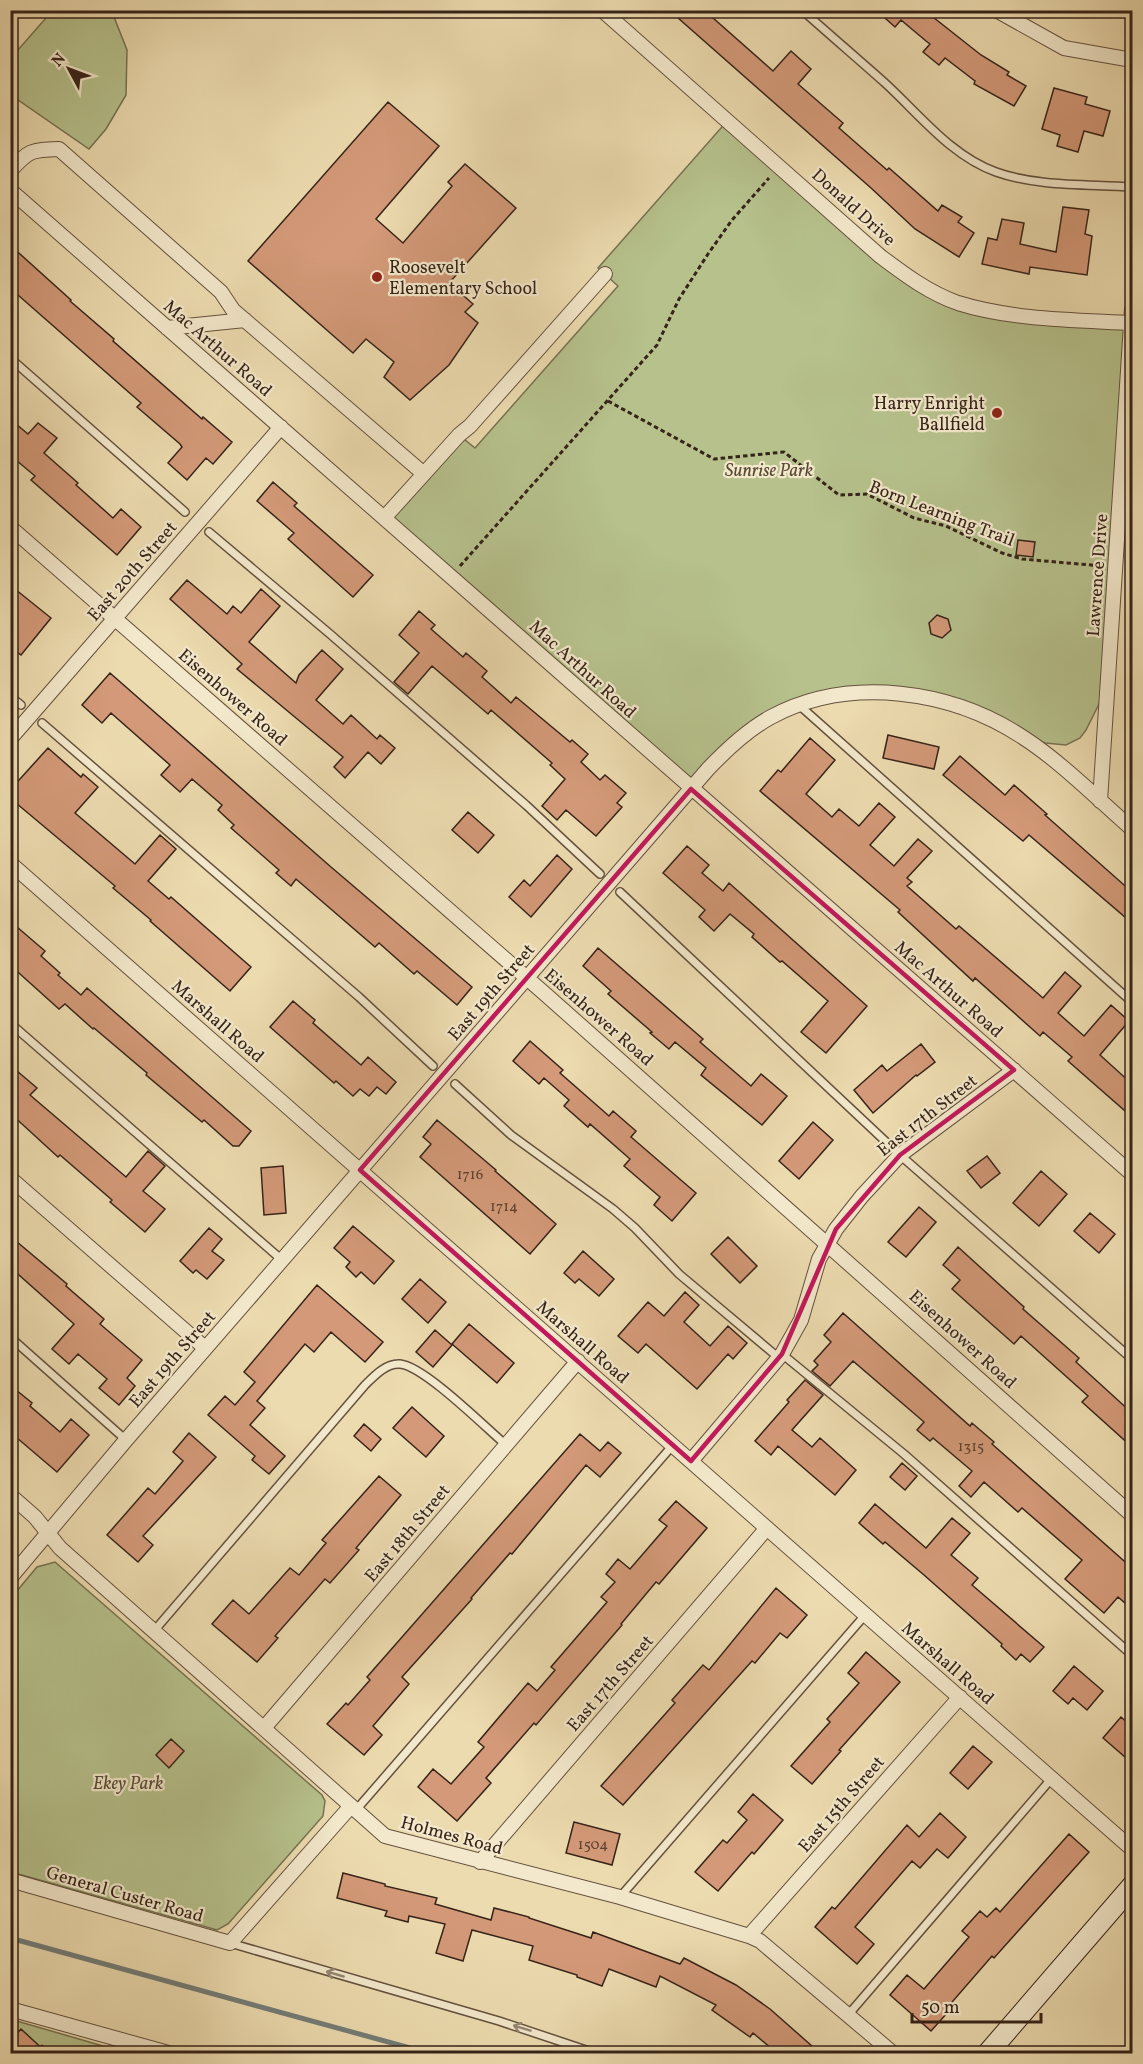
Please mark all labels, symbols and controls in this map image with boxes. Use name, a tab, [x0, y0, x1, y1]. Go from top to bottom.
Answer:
north arrow	[39, 39, 99, 99]
text: N	[47, 49, 72, 72]
street label: Donald Drive	[805, 164, 901, 253]
place label: Roosevelt Elementary School	[389, 256, 537, 302]
marker: Roosevelt Elementary School	[370, 270, 384, 284]
street label: Mac Arthur Road	[157, 295, 277, 403]
place label: Harry Enright Ballfield	[874, 392, 985, 438]
marker: Harry Enright Ballfield	[990, 406, 1004, 420]
park label: Sunrise Park	[725, 459, 813, 484]
street label: Born Learning Trail	[865, 475, 1018, 554]
street label: Lawrence Drive	[1082, 513, 1115, 638]
street label: East 20th Street	[83, 516, 184, 628]
street label: Mac Arthur Road	[523, 615, 641, 725]
street label: Eisenhower Road	[172, 644, 292, 753]
street label: Mac Arthur Road	[888, 936, 1008, 1044]
street label: East 19th Street	[443, 939, 541, 1047]
street label: Eisenhower Road	[538, 964, 658, 1073]
street label: Marshall Road	[165, 975, 269, 1070]
street label: East 17th Street	[873, 1069, 983, 1163]
house number: 1716	[457, 1165, 483, 1186]
house number: 1714	[490, 1197, 518, 1218]
street label: Eisenhower Road	[903, 1285, 1021, 1395]
street label: Marshall Road	[530, 1296, 634, 1391]
street label: East 19th Street	[124, 1306, 222, 1414]
house number: 1315	[958, 1437, 984, 1458]
street label: East 18th Street	[360, 1479, 457, 1588]
street label: Marshall Road	[895, 1617, 999, 1712]
street label: East 17th Street	[562, 1630, 660, 1738]
street label: East 15th Street	[793, 1751, 891, 1859]
park label: Ekey Park	[93, 1772, 163, 1797]
street label: Holmes Road	[398, 1811, 505, 1862]
house number: 1504	[578, 1835, 608, 1856]
street label: General Custer Road	[43, 1861, 206, 1930]
one-way arrow	[326, 1968, 345, 1979]
scale bar	[912, 1986, 1041, 2024]
text: 50 m	[921, 1996, 960, 2021]
one-way arrow	[513, 2022, 532, 2033]

